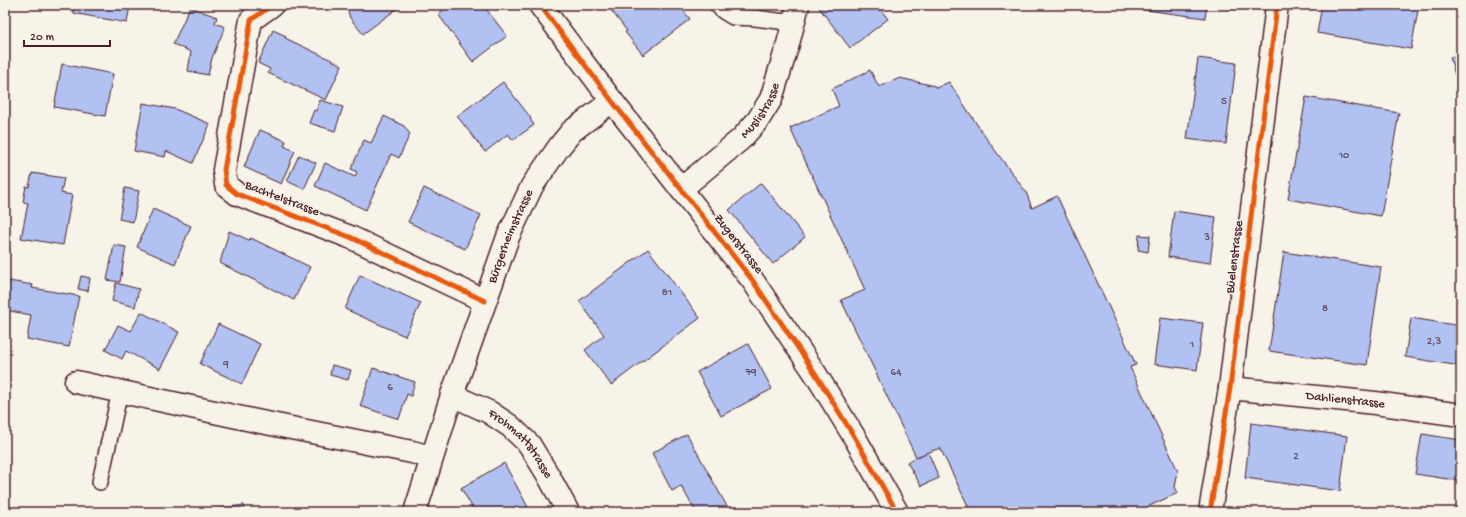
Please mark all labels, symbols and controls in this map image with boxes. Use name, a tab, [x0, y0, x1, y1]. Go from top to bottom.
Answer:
scale bar	[24, 22, 110, 48]
text: 20 m	[30, 31, 55, 45]
street label: Muslistrasse	[737, 81, 783, 142]
house number: 5	[1221, 96, 1227, 108]
house number: 10	[1338, 150, 1349, 162]
street label: Bachtelstrasse	[242, 178, 322, 220]
street label: Bürgerheimstrasse	[484, 187, 537, 286]
street label: Zugerstrasse	[710, 211, 766, 277]
street label: Büelenstrasse	[1223, 219, 1247, 295]
house number: 3	[1203, 232, 1210, 244]
house number: 81	[662, 287, 672, 299]
house number: 8	[1322, 303, 1328, 315]
house number: 2,3	[1427, 336, 1442, 348]
house number: 1	[1189, 339, 1194, 351]
house number: 9	[222, 359, 229, 371]
house number: 79	[744, 367, 757, 379]
house number: 64	[891, 367, 902, 379]
house number: 6	[387, 382, 393, 394]
street label: Dahlienstrasse	[1304, 388, 1386, 412]
street label: Frohmattstrasse	[484, 405, 556, 481]
house number: 2	[1293, 451, 1299, 463]

